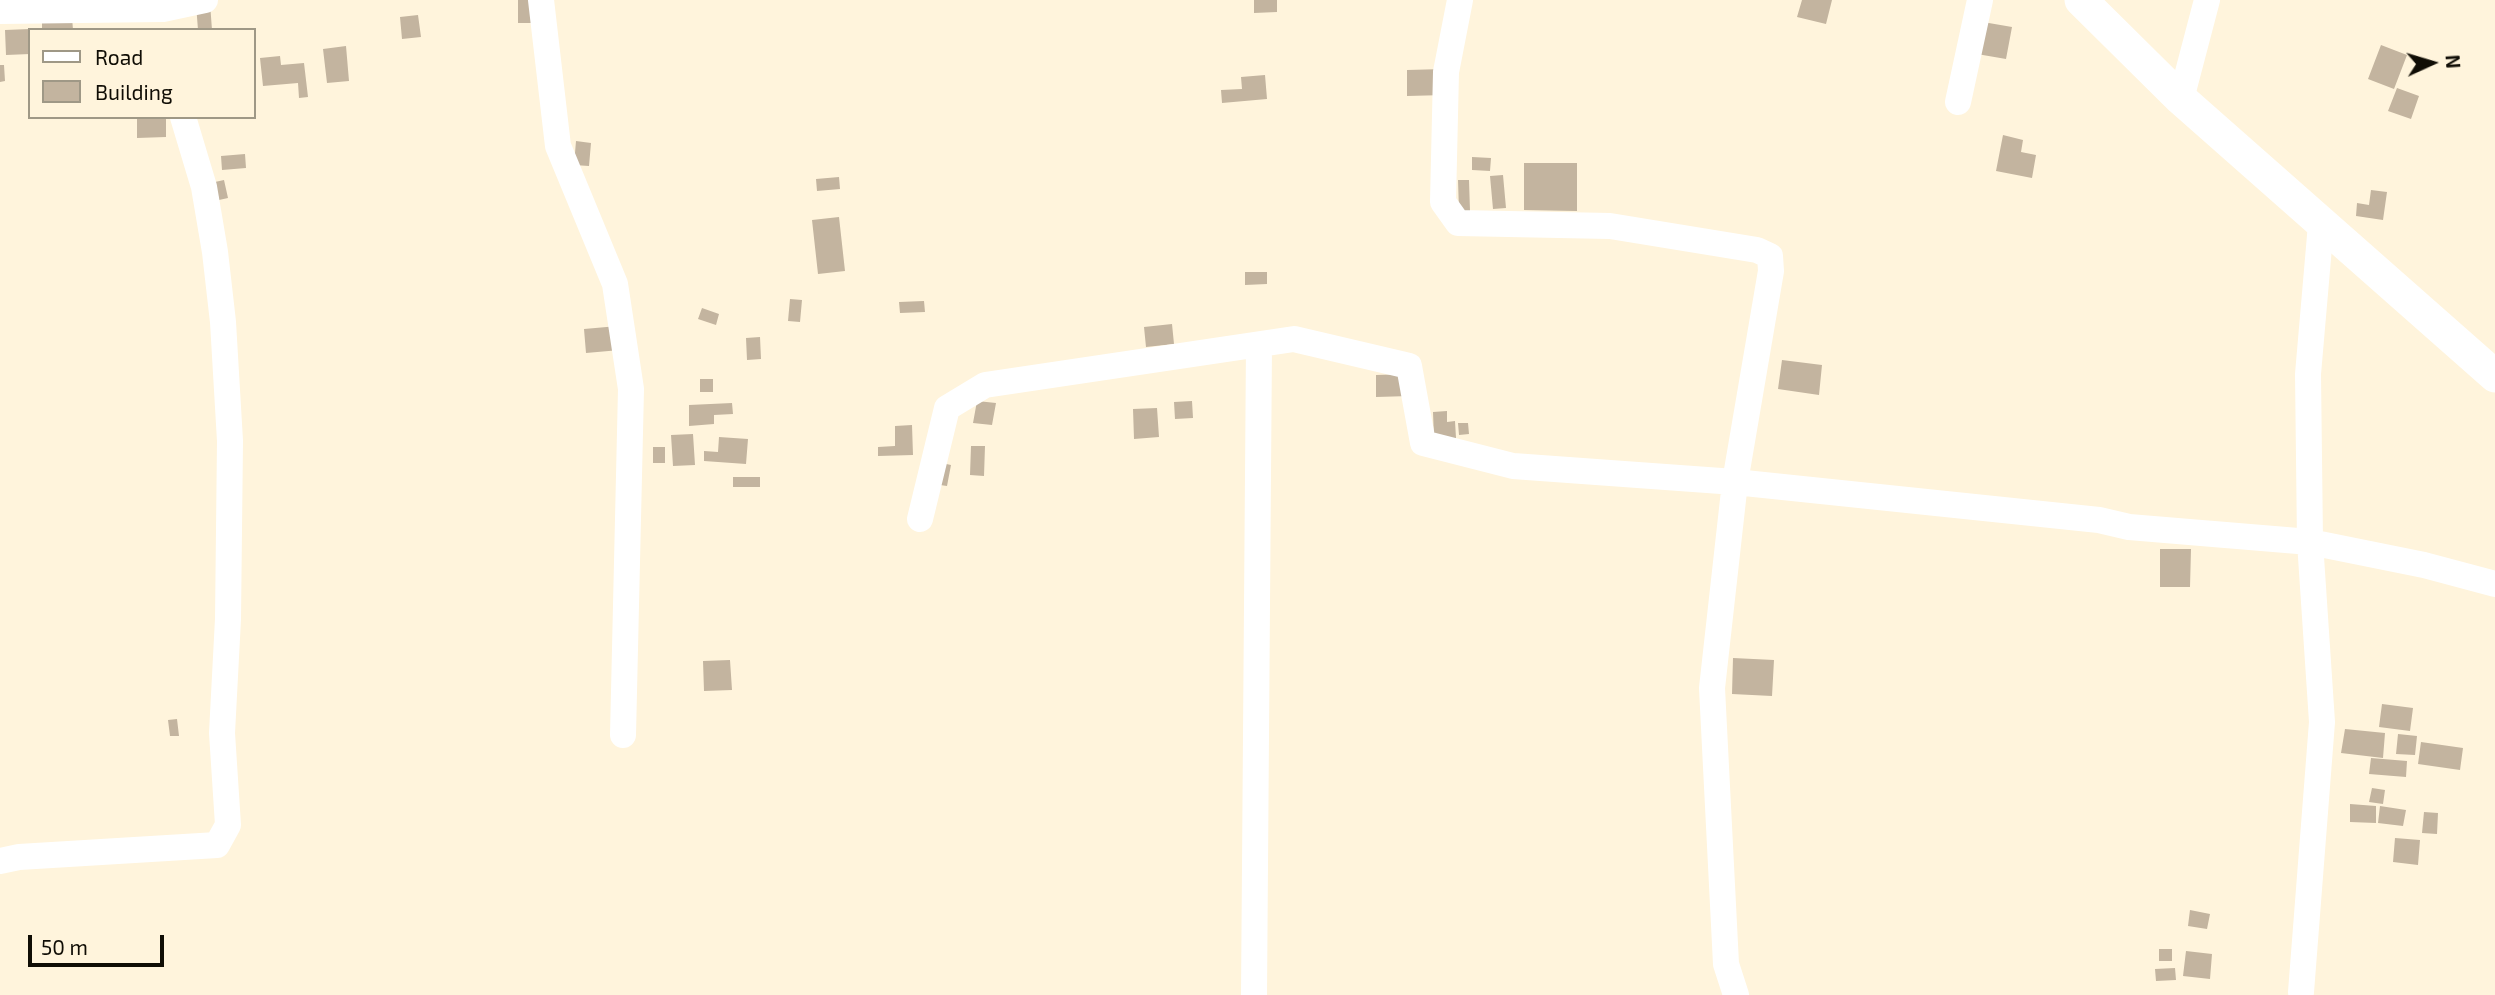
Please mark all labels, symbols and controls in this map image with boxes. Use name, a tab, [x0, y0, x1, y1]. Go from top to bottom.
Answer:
legend	[28, 28, 256, 119]
north arrow	[2397, 28, 2467, 98]
text: Road	[95, 44, 143, 69]
text: N	[2441, 54, 2465, 69]
text: Building	[95, 79, 173, 104]
scale bar	[32, 922, 168, 966]
text: 50 m	[41, 934, 88, 959]

